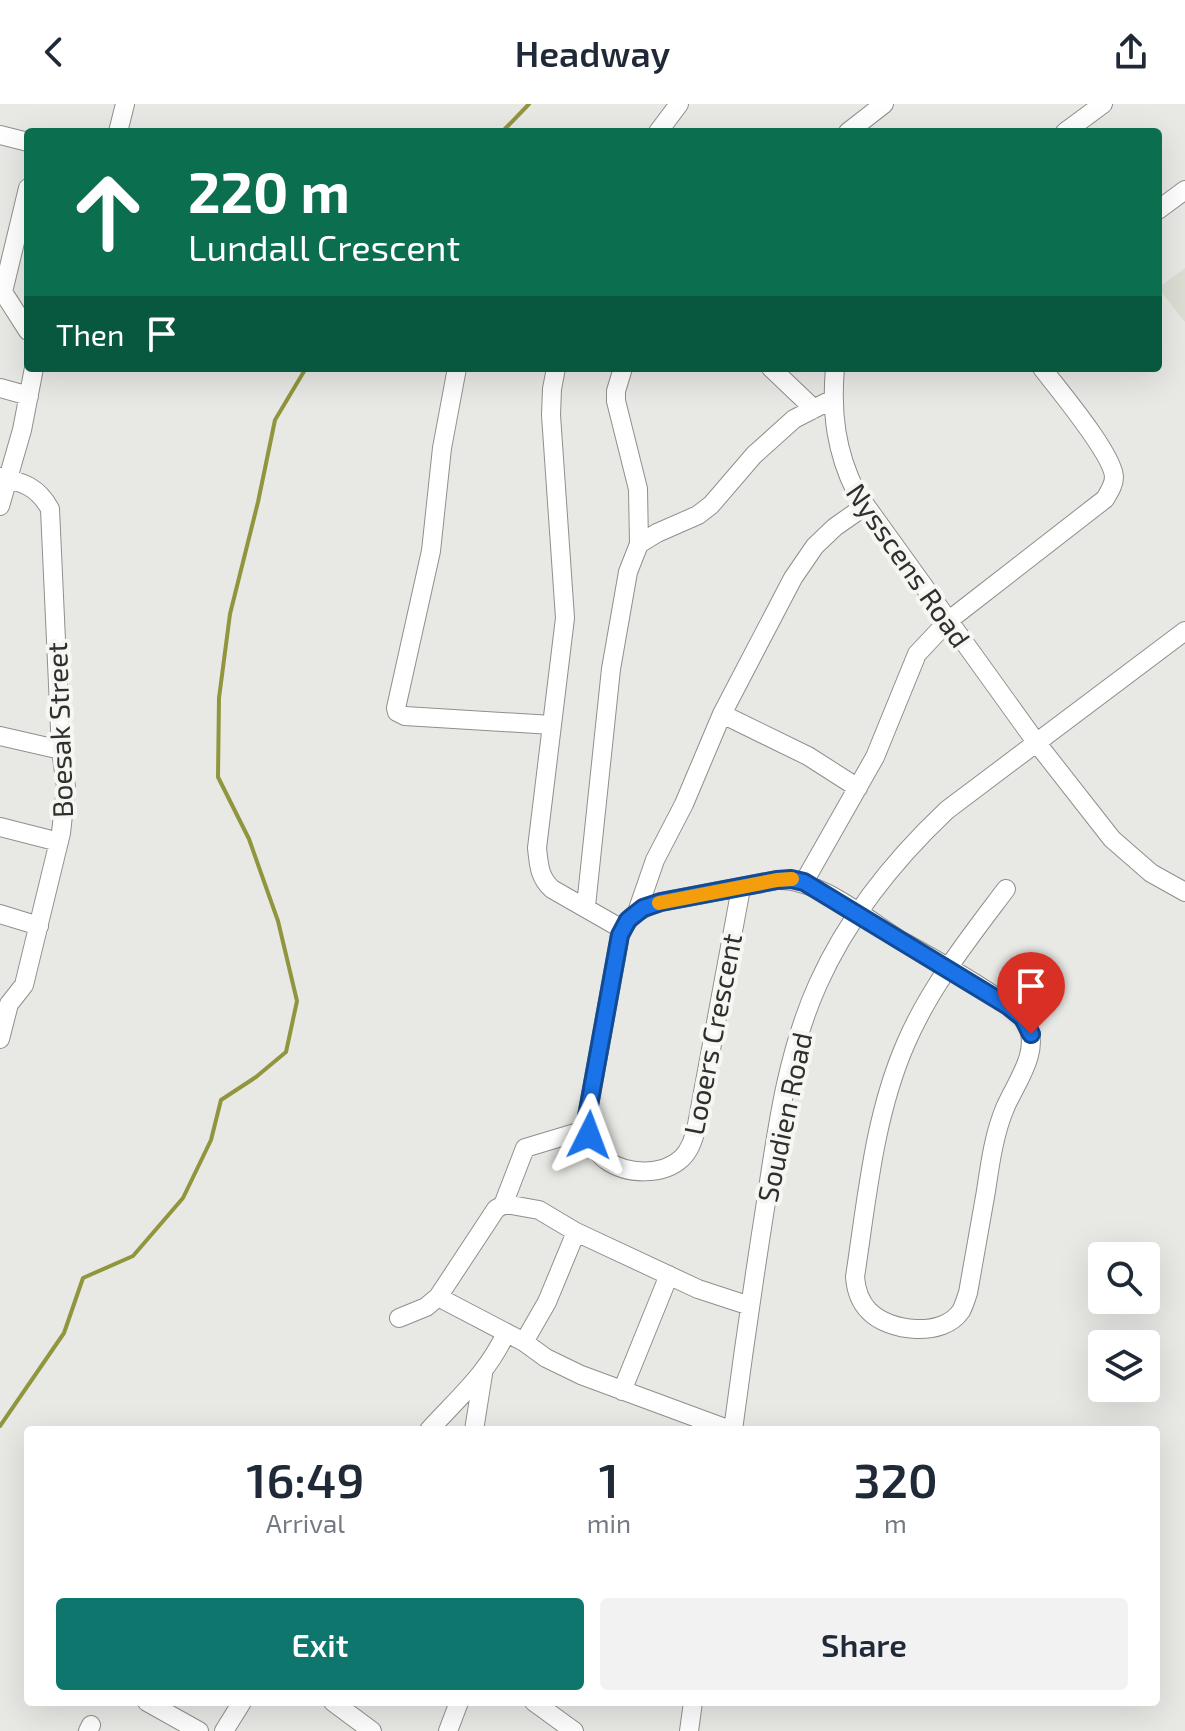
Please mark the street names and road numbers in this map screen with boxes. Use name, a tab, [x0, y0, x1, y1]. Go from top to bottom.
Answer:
street label: Nysscens Road	[840, 476, 978, 654]
street label: Boesak Street	[39, 641, 79, 819]
street label: Looers Crescent	[676, 930, 748, 1138]
street label: Soudien Road	[749, 1029, 819, 1205]

